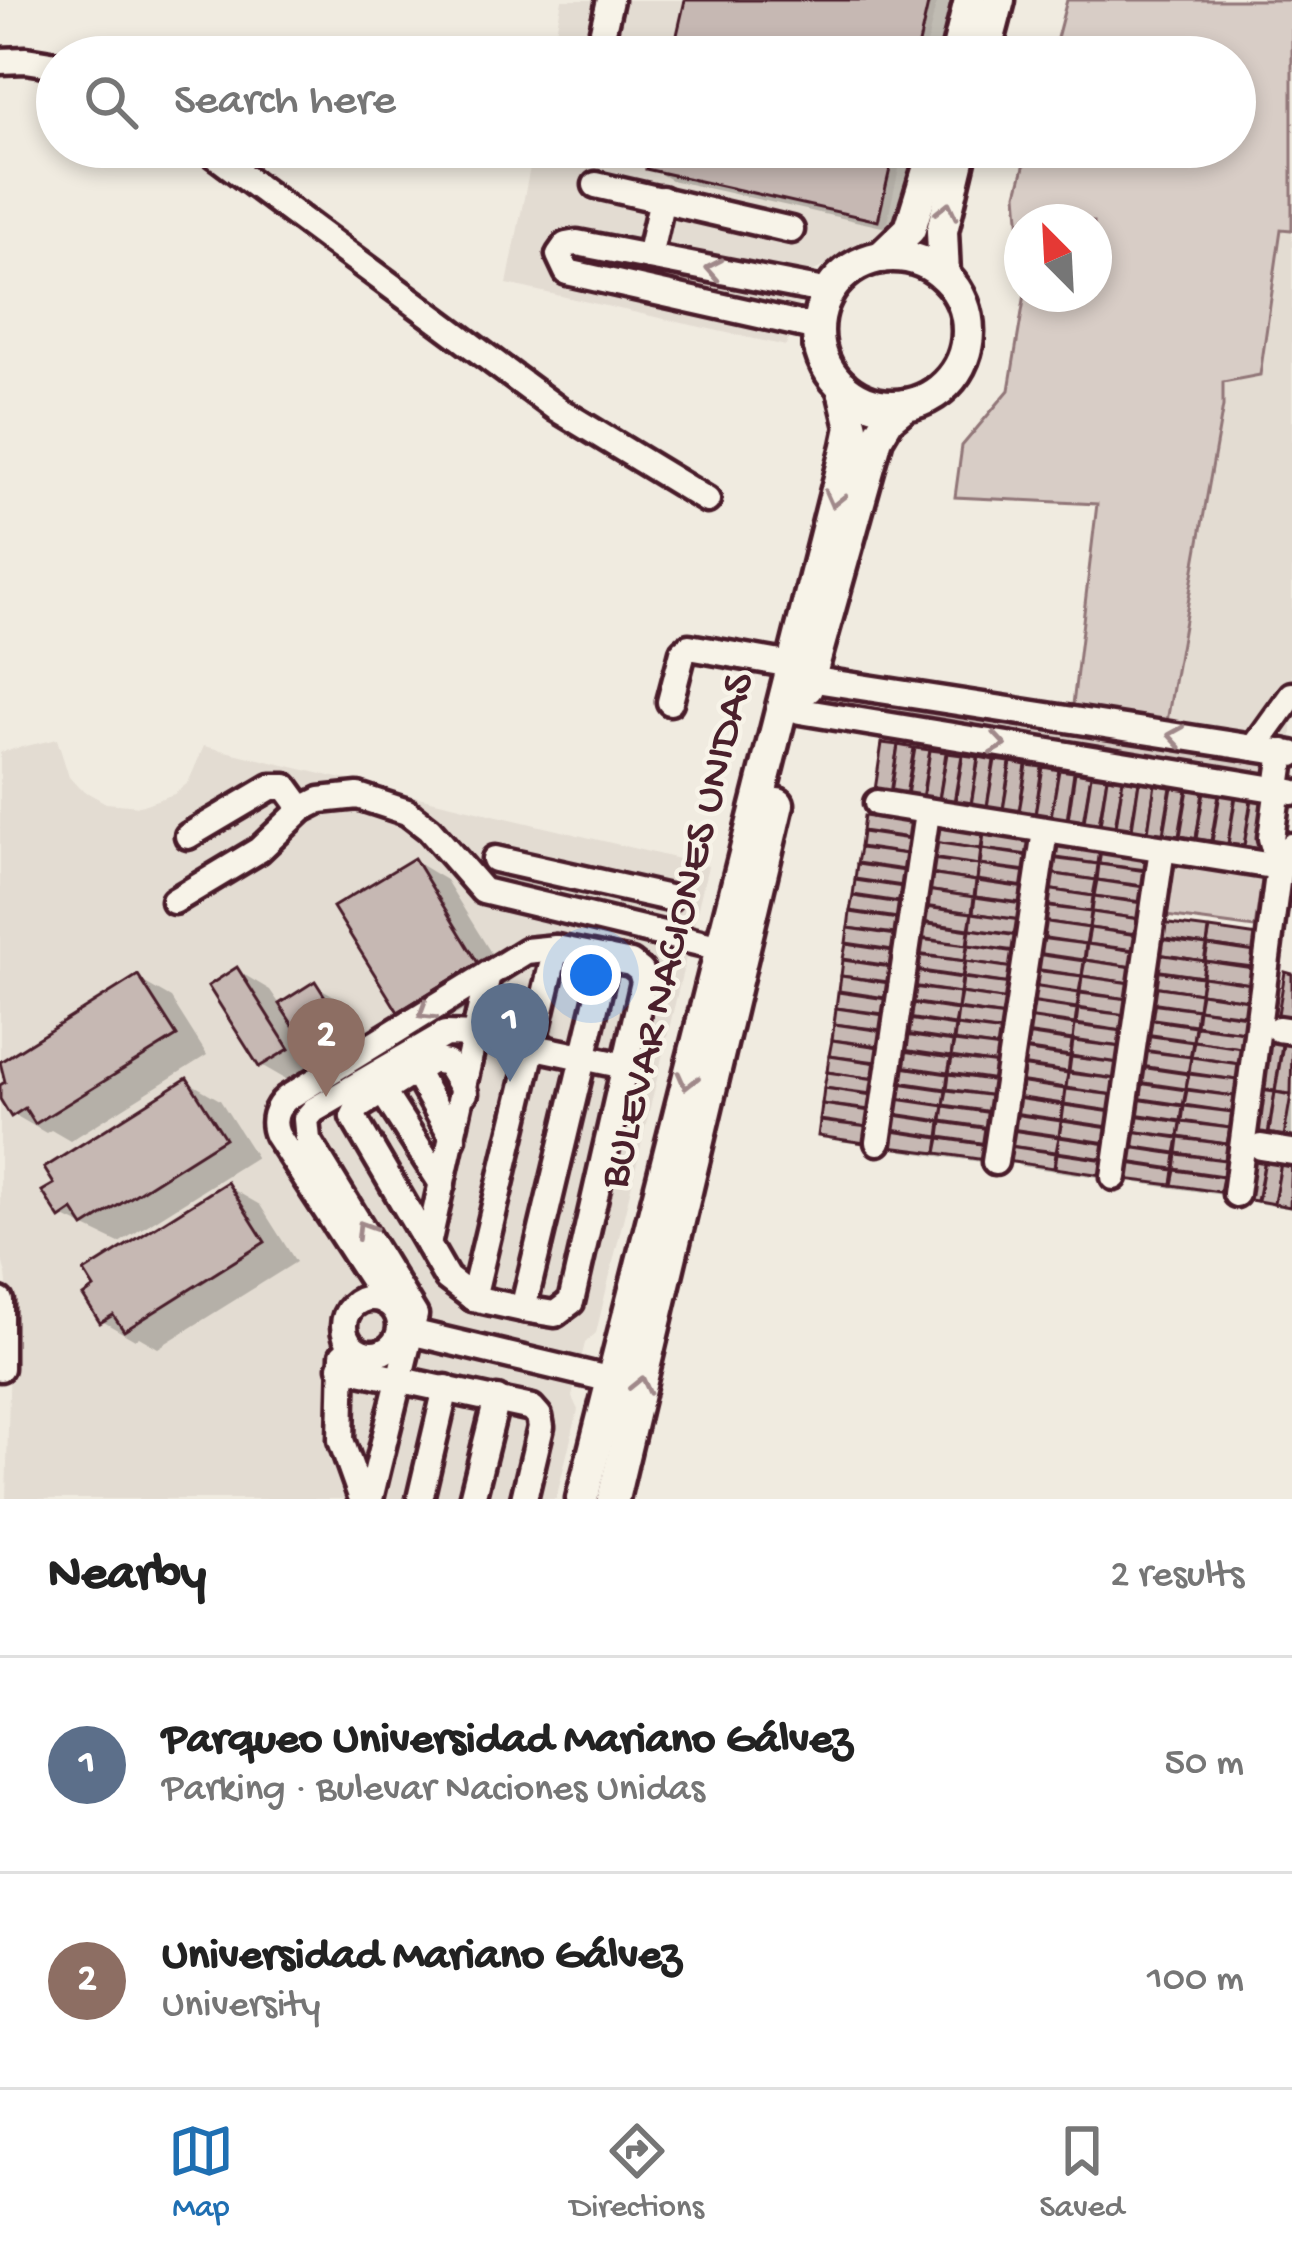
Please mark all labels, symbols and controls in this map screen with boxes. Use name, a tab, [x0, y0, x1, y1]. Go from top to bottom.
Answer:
search box	[36, 36, 1256, 168]
icon: search	[78, 69, 144, 135]
text: Search here	[174, 76, 396, 129]
one-way arrow	[933, 201, 958, 221]
north arrow	[1004, 204, 1112, 312]
one-way arrow	[705, 257, 725, 283]
one-way arrow	[823, 489, 848, 509]
street label: BULEVAR NACIONES UNIDAS	[589, 668, 769, 1195]
one-way arrow	[1167, 724, 1186, 750]
one-way arrow	[989, 730, 1008, 756]
your location	[561, 945, 621, 1005]
pin: 1	[471, 983, 549, 1082]
pin: 2	[287, 998, 365, 1097]
one-way arrow	[418, 998, 440, 1020]
one-way arrow	[677, 1070, 702, 1091]
one-way arrow	[356, 1221, 378, 1243]
one-way arrow	[627, 1376, 652, 1396]
text: Nearby	[48, 1547, 206, 1607]
text: 2 results	[1110, 1554, 1244, 1600]
text: Parqueo Universidad Mariano Gálvez	[162, 1715, 852, 1768]
text: 1	[79, 1742, 95, 1788]
text: 50 m	[1164, 1742, 1244, 1788]
text: Parking · Bulevar Naciones Unidas	[162, 1768, 705, 1814]
text: Universidad Mariano Gálvez	[162, 1931, 681, 1984]
text: 2	[77, 1958, 97, 2004]
text: 100 m	[1147, 1958, 1244, 2004]
text: University	[162, 1984, 321, 2030]
tab: Map	[168, 2118, 234, 2228]
tab: Directions	[570, 2118, 704, 2228]
tab: Saved	[1040, 2118, 1124, 2228]

